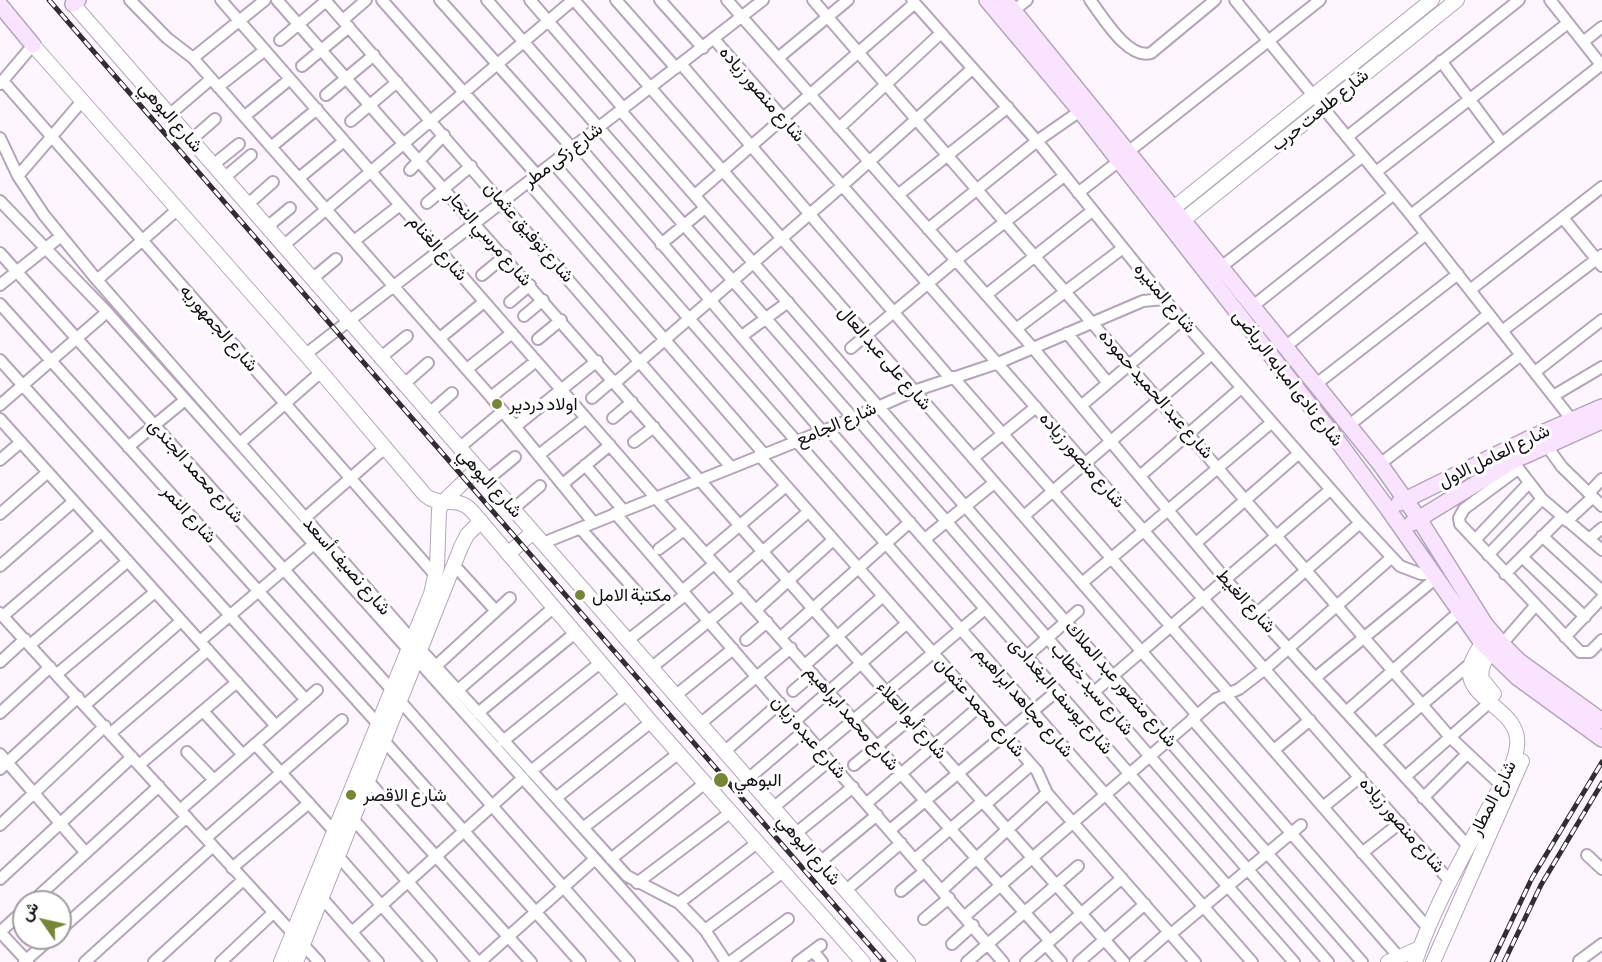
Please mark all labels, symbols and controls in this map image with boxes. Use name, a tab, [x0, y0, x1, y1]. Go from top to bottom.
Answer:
street label: شارع منصور زياده	[715, 42, 809, 146]
street label: شارع طلعت حرب	[1267, 64, 1373, 156]
street label: شارع البوهي	[134, 77, 208, 157]
street label: شارع زكى مطر	[519, 118, 607, 192]
street label: شارع توفيق عثمان	[479, 177, 579, 287]
street label: شارع مرسي النجار	[441, 185, 537, 291]
street label: شارع الغنام	[404, 211, 472, 285]
street label: شارع المنيره	[1129, 258, 1201, 338]
street label: شارع الجمهوريه	[175, 280, 263, 376]
street label: شارع على عبد العال	[834, 301, 936, 415]
street label: شارع نادى امبابه الرياضى	[1228, 305, 1348, 451]
street label: شارع عبد الحميد حموده	[1094, 325, 1218, 463]
place label: اولاد دردير	[509, 393, 578, 415]
marker: اولاد دردير	[490, 397, 504, 411]
street label: شارع الجامع	[792, 397, 880, 451]
street label: شارع منصور زياده	[1035, 408, 1129, 512]
street label: شارع محمد الجندى	[144, 414, 248, 528]
street label: شارع العامل الاول	[1435, 420, 1553, 492]
street label: شارع البوهي	[453, 444, 527, 522]
street label: شارع النمر	[157, 480, 221, 548]
street label: شارع نصيف أسعد	[298, 512, 396, 620]
street label: شارع الغيط	[1212, 565, 1280, 637]
place label: مكتبة الامل	[592, 584, 671, 606]
marker: مكتبة الامل	[573, 588, 587, 602]
street label: شارع منصور عبد الملاك	[1060, 616, 1182, 752]
street label: شارع يوسف البغدادى	[1004, 633, 1118, 759]
street label: شارع سيد خطاب	[1046, 638, 1138, 740]
street label: شارع مجاهد ابراهيم	[970, 642, 1078, 762]
street label: شارع محمد عثمان	[931, 652, 1029, 762]
street label: شارع محمد ابراهيم	[800, 661, 904, 775]
street label: شارع أبو العلاء	[872, 677, 952, 763]
street label: شارع عبده زيان	[767, 691, 851, 783]
street label: شارع المطار	[1465, 757, 1521, 839]
place label: البوهي	[734, 769, 782, 791]
marker: البوهي	[712, 771, 730, 789]
street label: شارع منصور زياده	[1355, 773, 1449, 877]
place label: شارع الاقصر	[363, 784, 447, 806]
marker: شارع الاقصر	[344, 788, 358, 802]
street label: شارع البوهي	[772, 810, 846, 890]
north arrow	[12, 890, 72, 950]
text: ش	[16, 898, 42, 924]

